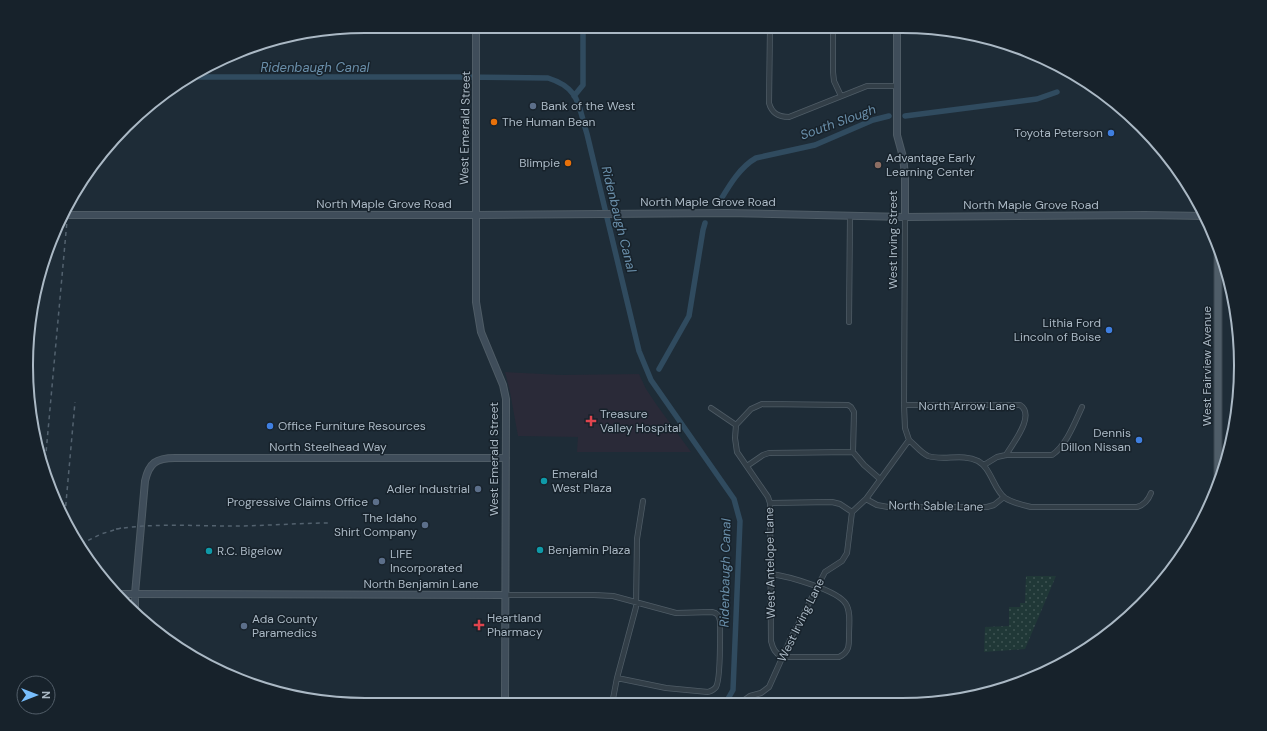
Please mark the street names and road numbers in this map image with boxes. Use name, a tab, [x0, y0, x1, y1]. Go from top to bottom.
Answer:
street label: West Emerald Street	[456, 71, 474, 185]
street label: West Irving Street	[885, 190, 901, 289]
street label: North Maple Grove Road	[640, 194, 776, 210]
street label: North Maple Grove Road	[316, 196, 452, 212]
street label: North Maple Grove Road	[963, 197, 1099, 213]
street label: West Fairview Avenue	[1199, 306, 1215, 426]
street label: North Arrow Lane	[918, 398, 1016, 414]
street label: West Emerald Street	[486, 402, 502, 516]
street label: North Steelhead Way	[269, 439, 387, 455]
street label: North Sable Lane	[888, 497, 984, 515]
street label: West Antelope Lane	[761, 507, 779, 619]
street label: West Irving Lane	[774, 575, 828, 665]
street label: North Benjamin Lane	[363, 576, 479, 592]

